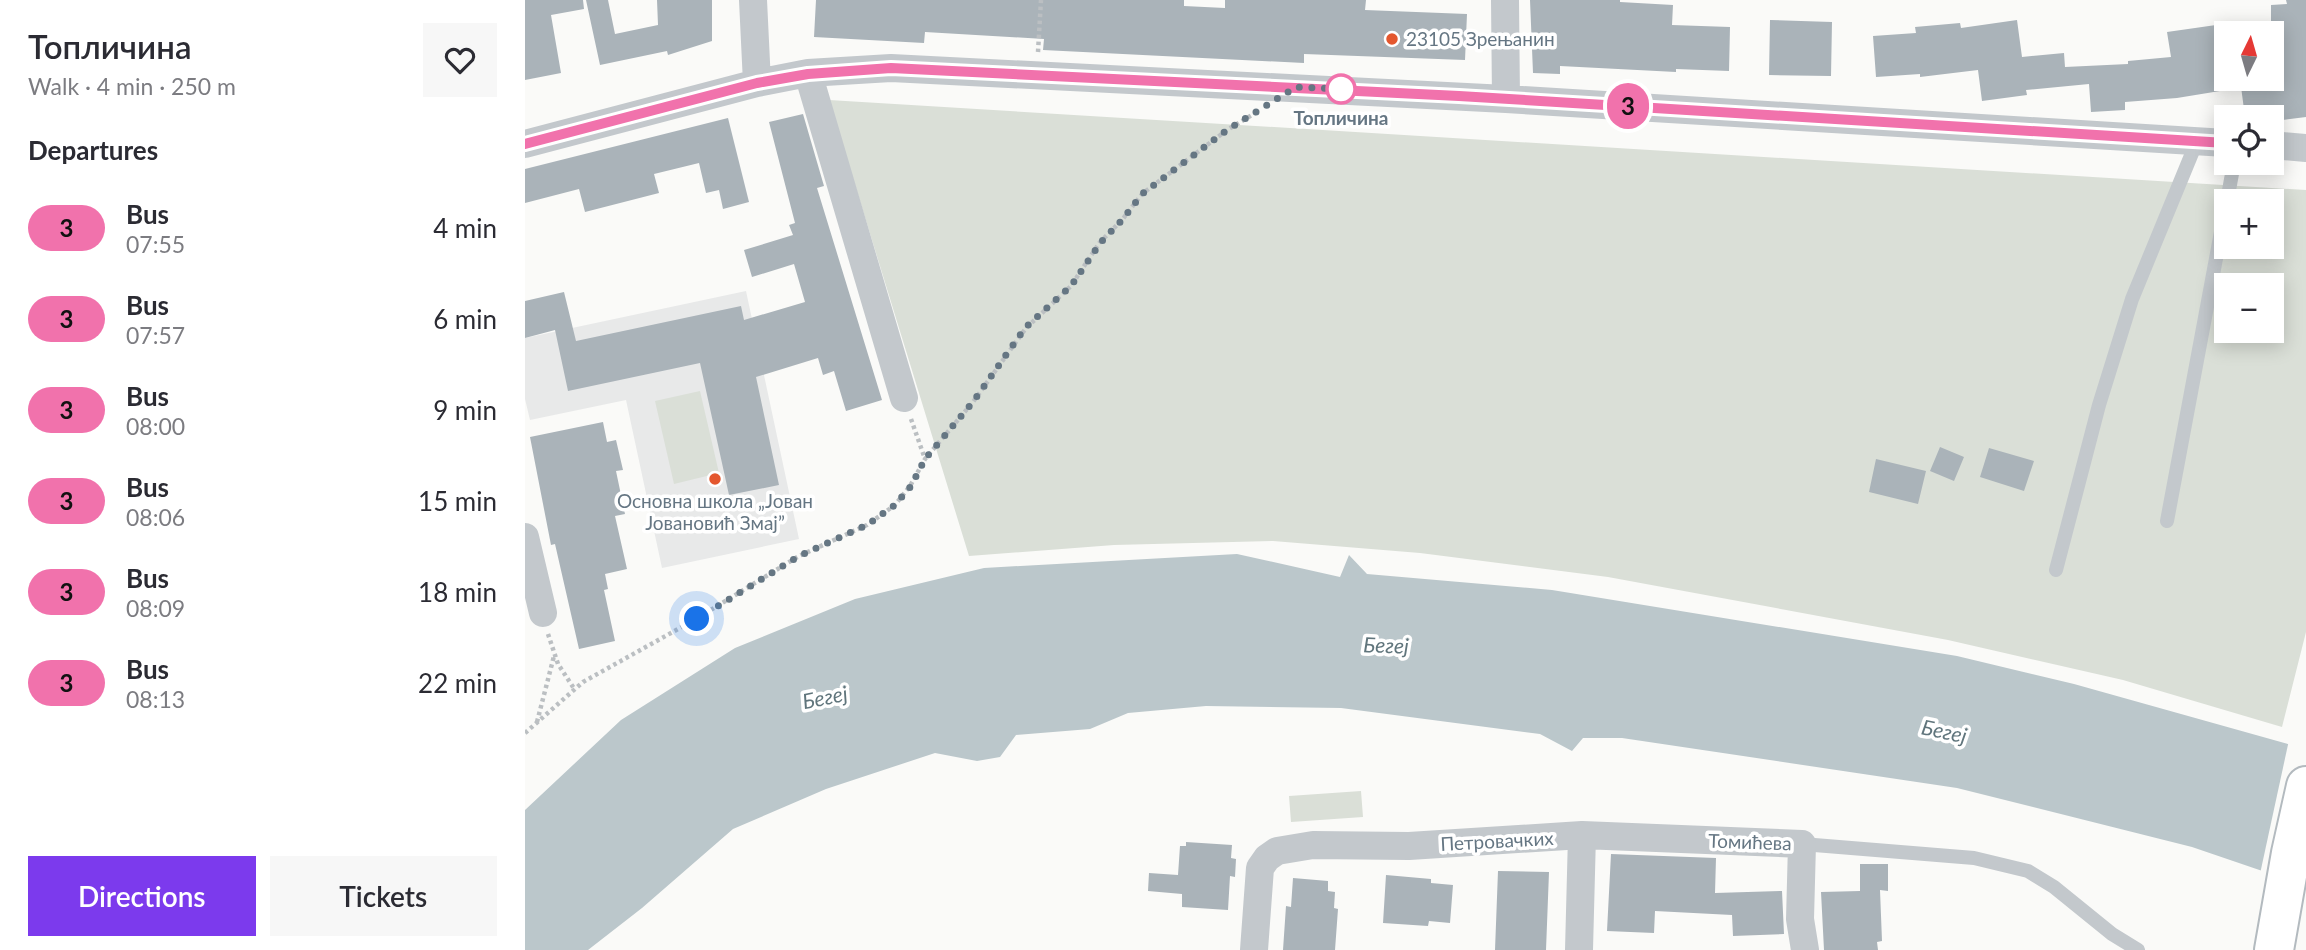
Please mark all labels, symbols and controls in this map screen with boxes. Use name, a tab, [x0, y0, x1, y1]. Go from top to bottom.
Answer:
north arrow	[2214, 21, 2284, 91]
map controls	[2214, 21, 2284, 343]
button: heart	[423, 23, 497, 97]
text: Топличина	[28, 26, 191, 66]
place label: 23105 Зрењанин	[1406, 27, 1555, 50]
marker: 23105 Зрењанин	[1384, 31, 1400, 47]
text: Walk · 4 min · 250 m	[28, 72, 236, 100]
marker: Топличина	[1326, 74, 1356, 104]
line badge: 3	[1605, 83, 1651, 129]
text: 3	[1621, 91, 1635, 120]
button: locate	[2214, 105, 2284, 175]
place label: Топличина	[1294, 106, 1388, 129]
text: Departures	[28, 134, 158, 166]
button: +	[2214, 189, 2284, 259]
text: Bus	[126, 198, 169, 230]
text: 4 min	[433, 212, 497, 244]
text: 3	[60, 213, 73, 242]
text: 07:55	[126, 230, 185, 258]
button: −	[2214, 273, 2284, 343]
text: Bus	[126, 289, 169, 321]
text: 6 min	[433, 303, 497, 335]
text: 3	[60, 304, 73, 333]
text: 07:57	[126, 321, 185, 349]
text: Bus	[126, 380, 169, 412]
text: 9 min	[433, 394, 497, 426]
text: 3	[60, 395, 73, 424]
text: 08:00	[126, 412, 185, 440]
text: Bus	[126, 471, 169, 503]
marker: Основна школа „Јован Јовановић Змај”	[707, 471, 723, 487]
text: 15 min	[418, 485, 497, 517]
text: 3	[60, 486, 73, 515]
place label: Основна школа „Јован Јовановић Змај”	[617, 489, 813, 534]
text: 08:06	[126, 503, 185, 531]
text: Bus	[126, 562, 169, 594]
text: 18 min	[418, 576, 497, 608]
text: 3	[60, 577, 73, 606]
text: 08:09	[126, 594, 185, 622]
your location	[679, 601, 714, 636]
water label: Бегеј	[1363, 631, 1409, 658]
text: Bus	[126, 653, 169, 685]
text: 22 min	[418, 667, 497, 699]
text: 3	[60, 668, 73, 697]
water label: Бегеј	[800, 680, 850, 713]
text: 08:13	[126, 685, 185, 713]
water label: Бегеј	[1919, 714, 1969, 748]
street label: Петровачких	[1440, 826, 1555, 855]
street label: Томићева	[1708, 829, 1792, 854]
button: Directions	[28, 856, 256, 936]
button: Tickets	[270, 856, 497, 936]

